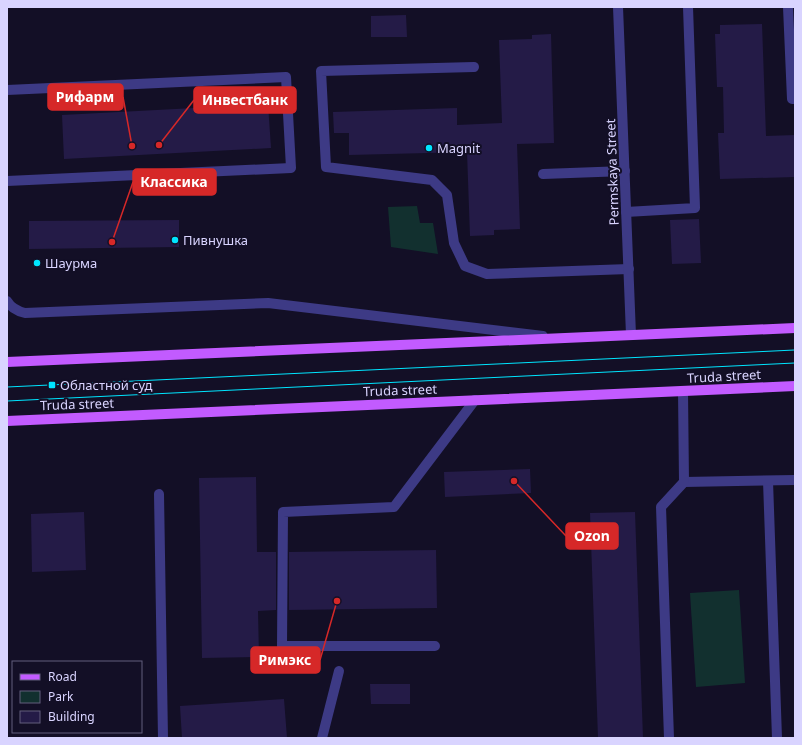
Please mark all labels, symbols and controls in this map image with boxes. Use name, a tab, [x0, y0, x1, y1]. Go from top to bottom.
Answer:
callout: Рифарм	[48, 84, 123, 110]
text: Рифарм	[56, 87, 114, 106]
callout: Инвестбанк	[194, 87, 296, 113]
text: Инвестбанк	[202, 90, 288, 109]
street label: Permskaya Street	[601, 118, 623, 226]
place label: Magnit	[437, 139, 480, 157]
marker: Magnit	[424, 143, 434, 153]
callout: Классика	[133, 169, 216, 195]
text: Классика	[140, 172, 208, 191]
place label: Пивнушка	[183, 231, 248, 249]
marker: Пивнушка	[170, 235, 180, 245]
place label: Шаурма	[45, 254, 97, 272]
marker: Шаурма	[32, 258, 42, 268]
street label: Truda street	[687, 365, 762, 387]
place label: Областной суд	[60, 376, 153, 394]
marker: Областной суд	[47, 380, 57, 390]
street label: Truda street	[363, 380, 438, 400]
street label: Truda street	[40, 394, 115, 414]
callout: Ozon	[566, 523, 618, 549]
text: Ozon	[574, 526, 610, 545]
callout: Римэкс	[251, 647, 320, 673]
text: Римэкс	[259, 650, 311, 669]
legend	[12, 661, 142, 733]
text: Road	[48, 668, 77, 685]
text: Park	[48, 688, 74, 705]
text: Building	[48, 708, 95, 725]

